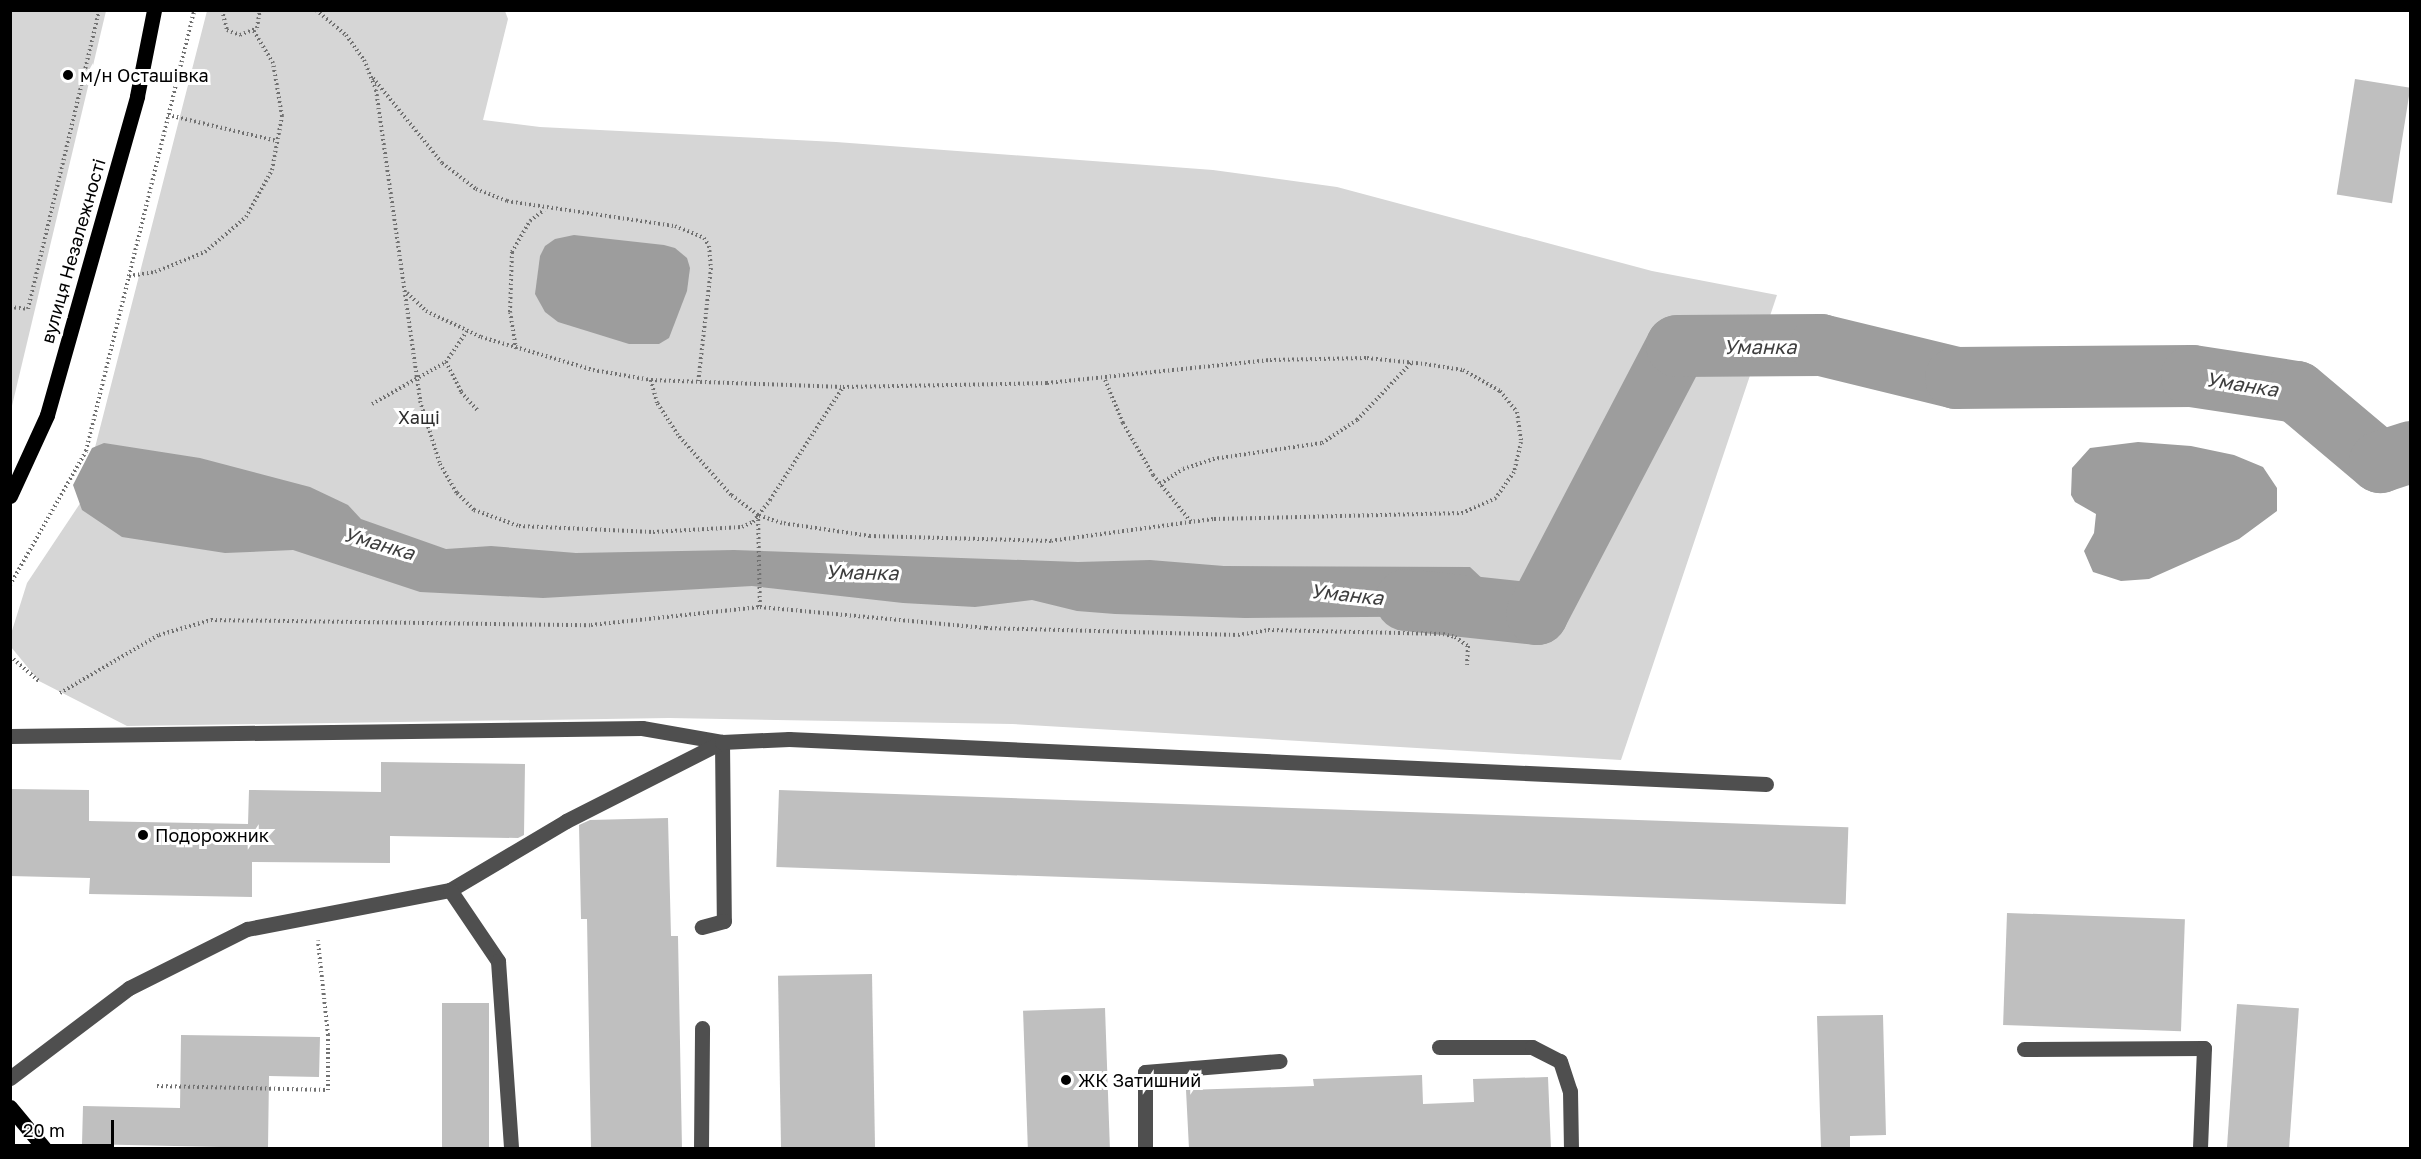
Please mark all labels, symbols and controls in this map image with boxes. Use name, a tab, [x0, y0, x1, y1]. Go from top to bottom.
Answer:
place label: м/н Осташівка	[80, 64, 209, 86]
marker: м/н Осташівка	[61, 68, 75, 82]
street label: вулиця Незалежності	[36, 156, 110, 346]
water label: Уманка	[1723, 334, 1797, 358]
water label: Уманка	[2204, 366, 2280, 402]
park label: Хащі	[398, 406, 440, 428]
water label: Уманка	[341, 521, 417, 565]
water label: Уманка	[825, 559, 899, 585]
water label: Уманка	[1309, 578, 1385, 610]
place label: Подорожник	[155, 824, 269, 846]
marker: Подорожник	[136, 828, 150, 842]
place label: ЖК Затишний	[1078, 1069, 1201, 1091]
marker: ЖК Затишний	[1059, 1073, 1073, 1087]
scale bar	[15, 1108, 117, 1146]
text: 20 m	[23, 1119, 65, 1141]

